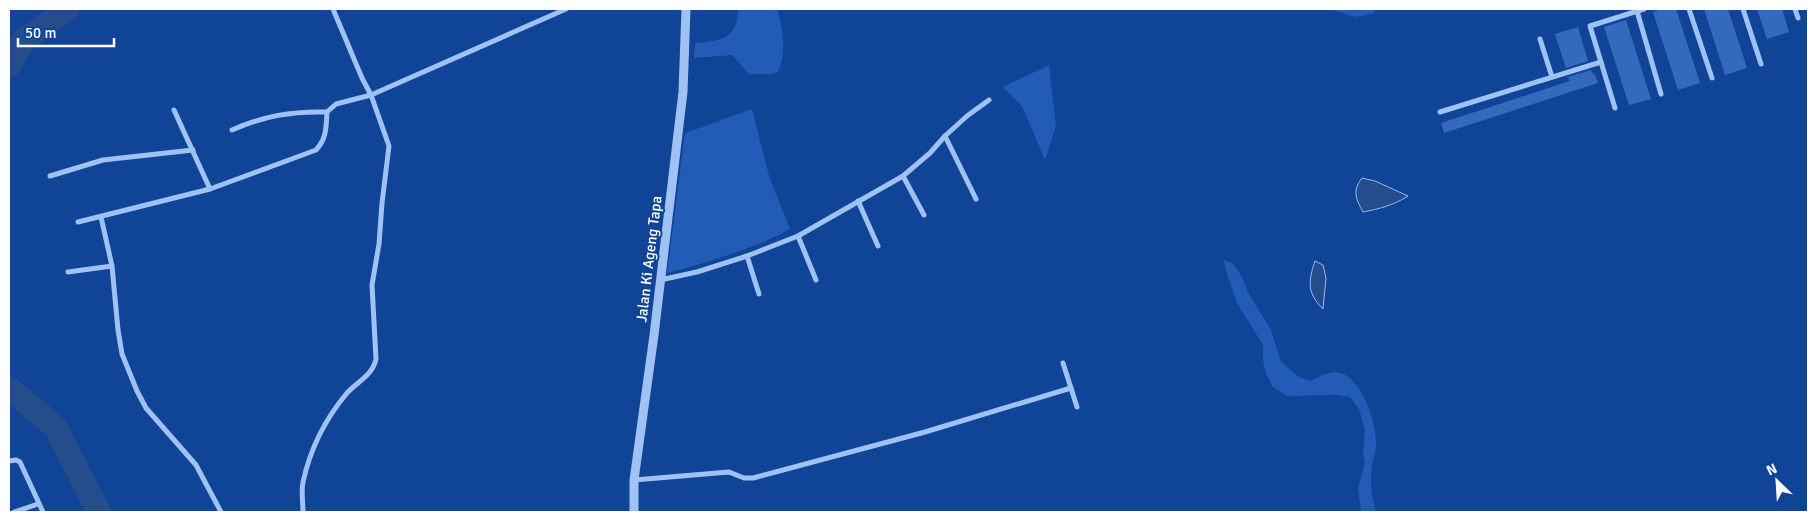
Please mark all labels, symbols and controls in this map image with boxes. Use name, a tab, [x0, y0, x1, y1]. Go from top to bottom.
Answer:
scale bar	[18, 15, 114, 47]
text: 50 m	[25, 24, 56, 42]
street label: Jalan Ki Ageng Tapa	[632, 195, 666, 323]
north arrow	[1752, 456, 1802, 506]
text: N	[1764, 460, 1780, 479]

